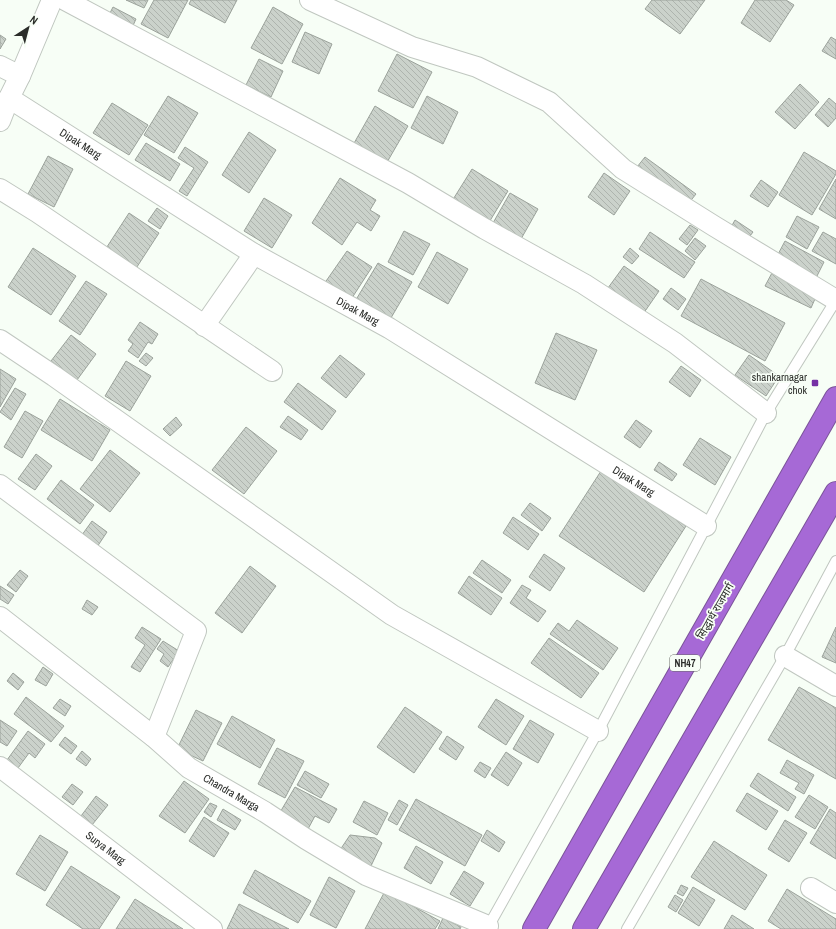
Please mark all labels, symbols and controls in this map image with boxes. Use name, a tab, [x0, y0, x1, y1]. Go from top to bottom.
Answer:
north arrow	[8, 8, 48, 48]
text: N	[27, 12, 41, 27]
street label: Dipak Marg	[57, 125, 104, 162]
street label: Dipak Marg	[334, 294, 382, 328]
place label: shankarnagar chok	[752, 370, 807, 397]
marker: shankarnagar chok	[810, 378, 820, 388]
street label: Dipak Marg	[610, 463, 657, 499]
street label: सिद्धार्थ राजमार्ग	[693, 580, 737, 642]
road number: NH47	[670, 655, 700, 671]
street label: Chandra Marga	[201, 771, 262, 814]
street label: Surya Marg	[83, 828, 128, 868]

